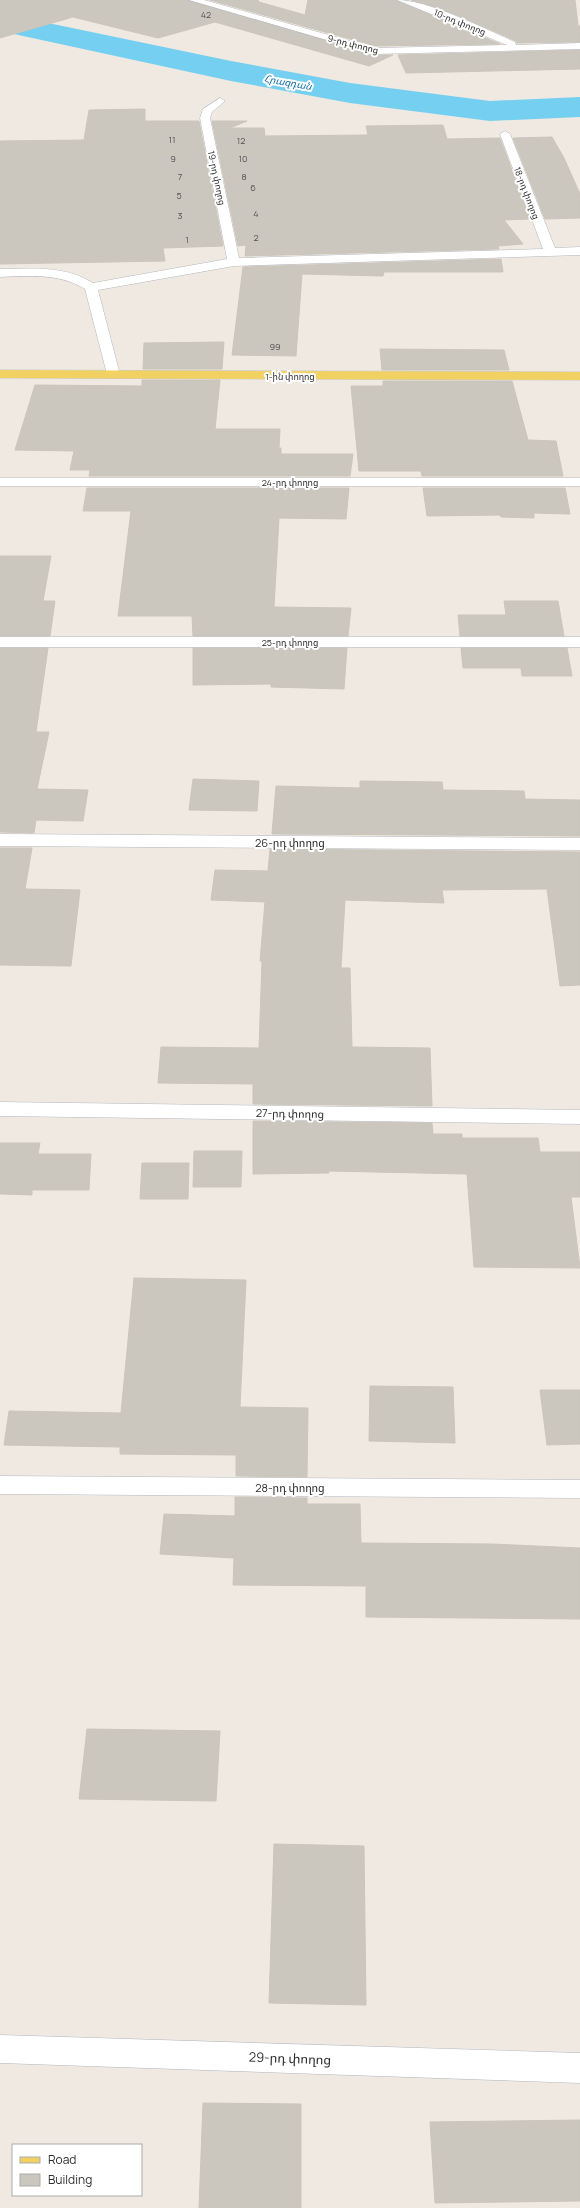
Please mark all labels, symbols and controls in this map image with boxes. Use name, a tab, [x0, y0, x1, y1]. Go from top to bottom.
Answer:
street label: 10-րդ փողոց	[432, 6, 488, 38]
house number: 42	[201, 8, 211, 21]
street label: 9-րդ փողոց	[326, 31, 380, 57]
water label: Հրազդան	[263, 71, 314, 93]
house number: 11	[168, 133, 176, 146]
house number: 12	[237, 134, 245, 147]
street label: 19-րդ փողոց	[205, 150, 229, 206]
house number: 9	[170, 152, 176, 165]
house number: 10	[239, 152, 248, 165]
street label: 18-րդ փողոց	[511, 165, 543, 221]
house number: 7	[178, 170, 183, 183]
house number: 8	[241, 170, 247, 183]
house number: 6	[250, 181, 256, 194]
house number: 5	[176, 189, 182, 202]
house number: 4	[253, 207, 259, 220]
house number: 3	[178, 209, 183, 222]
house number: 2	[253, 231, 259, 244]
house number: 1	[185, 233, 189, 246]
house number: 99	[269, 340, 281, 353]
street label: 1-ին փողոց	[265, 370, 315, 383]
street label: 24-րդ փողոց	[262, 476, 318, 489]
street label: 25-րդ փողոց	[262, 636, 318, 649]
street label: 26-րդ փողոց	[255, 835, 325, 850]
street label: 27-րդ փողոց	[256, 1105, 324, 1121]
street label: 28-րդ փողոց	[255, 1480, 325, 1495]
street label: 29-րդ փողոց	[248, 2048, 332, 2068]
legend	[12, 2144, 142, 2196]
text: Road	[48, 2151, 76, 2168]
text: Building	[48, 2171, 92, 2188]

